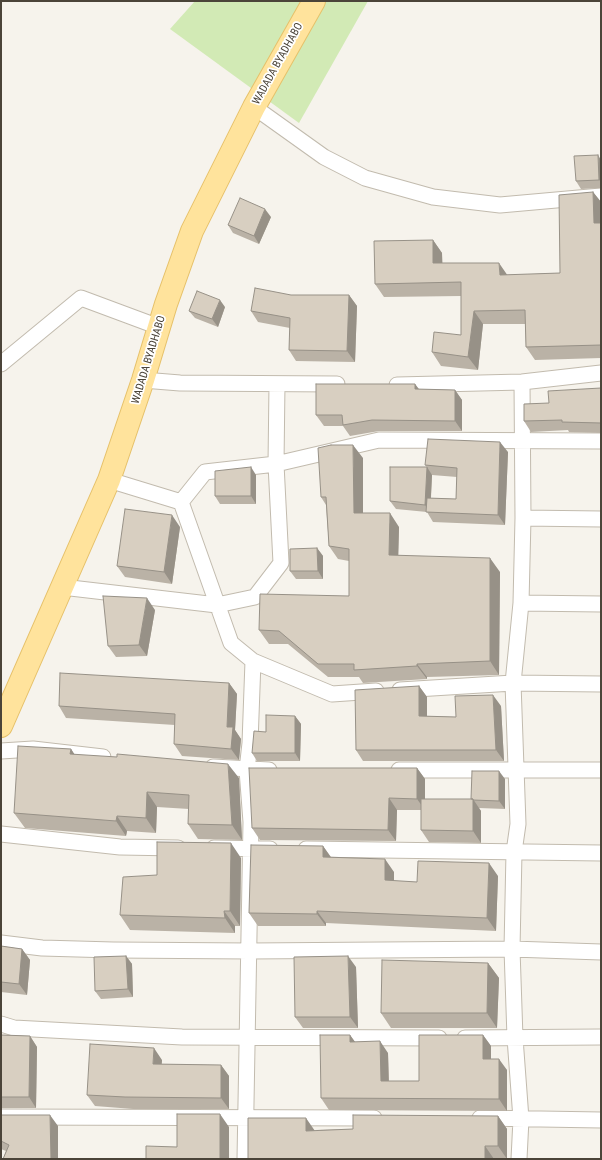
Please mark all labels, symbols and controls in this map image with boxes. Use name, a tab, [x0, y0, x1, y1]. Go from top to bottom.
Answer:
street label: WADADA BYADHABO	[250, 21, 306, 107]
street label: WADADA BYADHABO	[129, 314, 169, 406]

